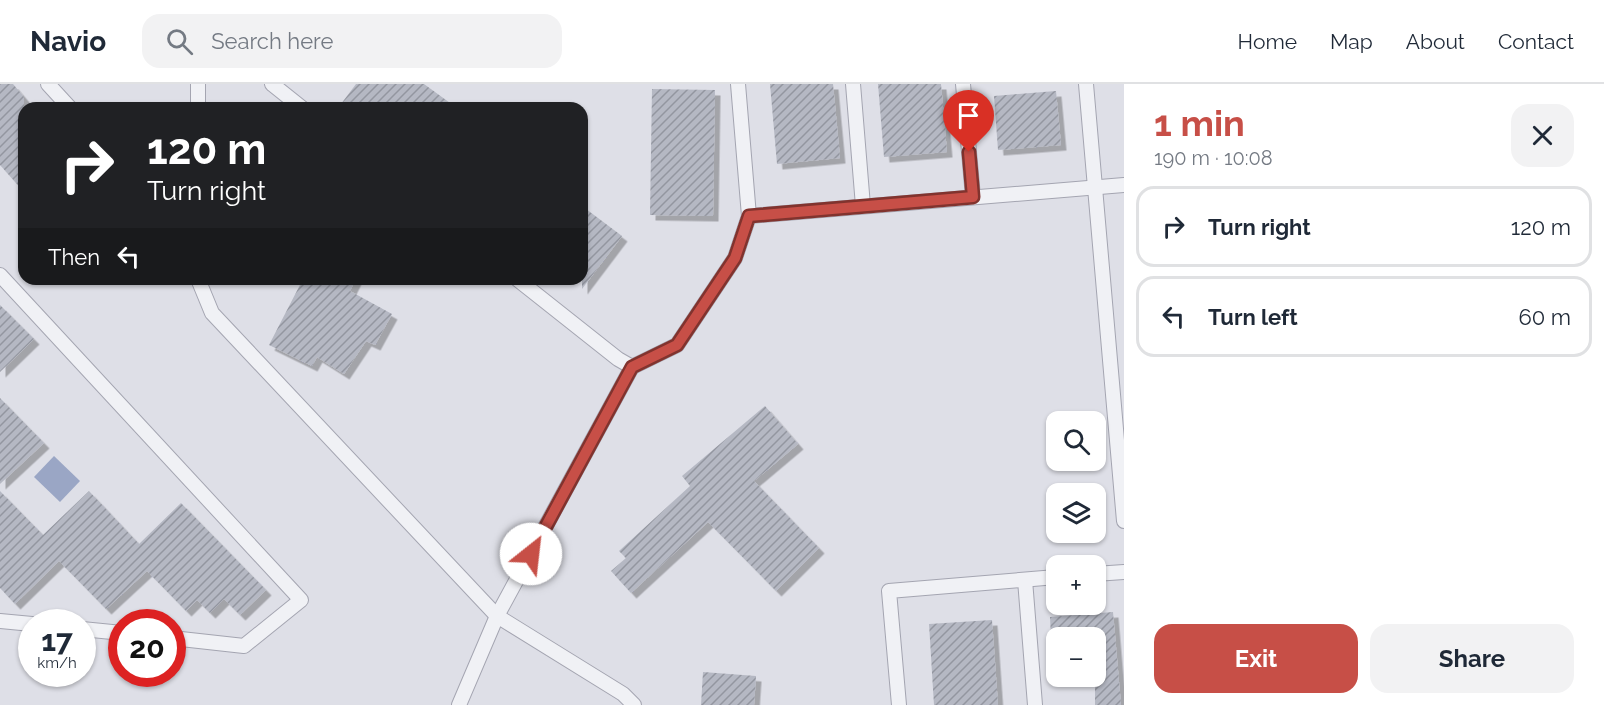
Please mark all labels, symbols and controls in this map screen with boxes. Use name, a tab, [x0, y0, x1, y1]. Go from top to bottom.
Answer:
search box	[142, 14, 562, 68]
text: Navio	[30, 25, 106, 58]
icon: search	[163, 25, 196, 58]
text: Search here	[211, 28, 333, 54]
text: Home	[1238, 29, 1297, 54]
text: Map	[1330, 29, 1373, 54]
text: About	[1406, 29, 1465, 54]
text: Contact	[1498, 29, 1574, 54]
pin	[943, 90, 994, 152]
icon: arrive	[952, 99, 985, 132]
text: 1 min	[1154, 102, 1245, 144]
button: close	[1511, 104, 1574, 167]
text: 120 m	[147, 125, 266, 174]
icon: right	[48, 126, 126, 204]
text: 190 m · 10:08	[1154, 146, 1273, 170]
text: Turn right	[147, 175, 266, 206]
icon: right	[1157, 210, 1190, 243]
text: Turn right	[1208, 214, 1311, 240]
text: 120 m	[1511, 214, 1571, 240]
icon: left	[112, 240, 145, 273]
text: Then	[48, 244, 100, 270]
icon: left	[1157, 300, 1190, 333]
text: Turn left	[1208, 304, 1298, 330]
text: 60 m	[1518, 304, 1571, 330]
map controls	[1046, 411, 1106, 687]
button: search	[1046, 411, 1106, 471]
button: layers	[1046, 483, 1106, 543]
position arrow	[499, 522, 563, 586]
button: +	[1046, 555, 1106, 615]
speed limit sign: 20	[108, 609, 186, 687]
text: 17	[41, 623, 73, 658]
button: Exit	[1154, 624, 1358, 693]
button: Share	[1370, 624, 1574, 693]
button: −	[1046, 627, 1106, 687]
text: km/h	[37, 654, 77, 672]

